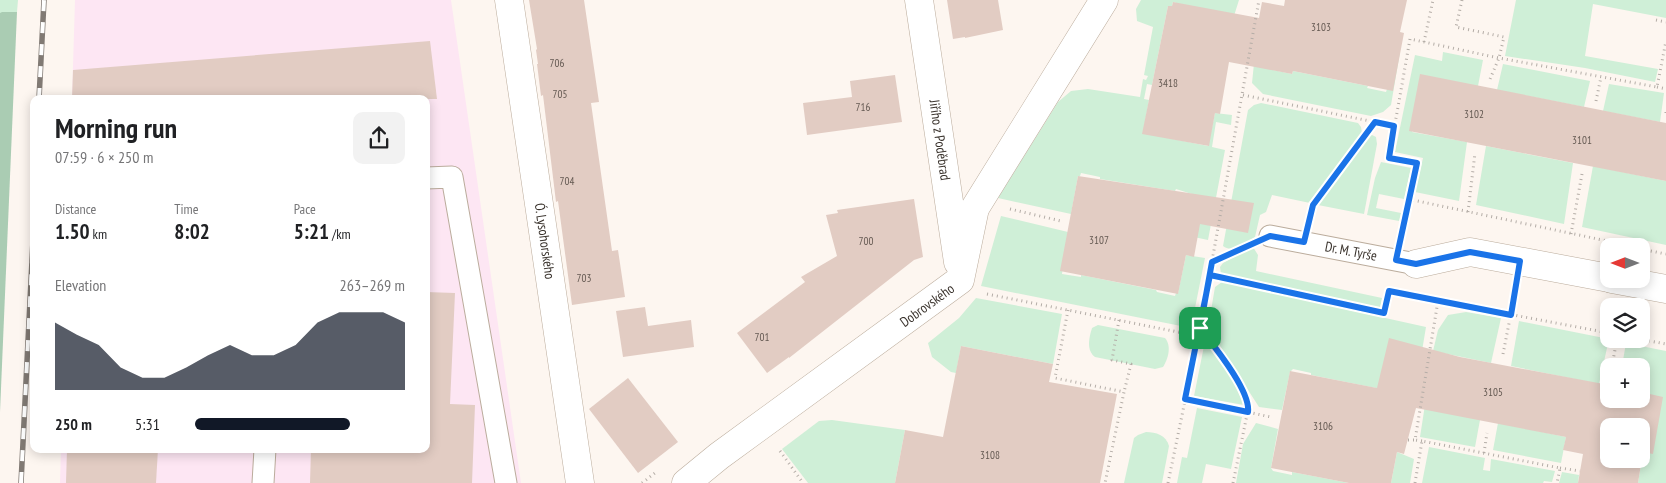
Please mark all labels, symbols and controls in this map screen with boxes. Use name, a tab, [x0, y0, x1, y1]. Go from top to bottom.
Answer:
house number: 3103	[1311, 20, 1331, 34]
house number: 706	[550, 56, 564, 70]
house number: 3418	[1158, 76, 1178, 90]
house number: 705	[553, 87, 567, 101]
street label: Jiřího z Poděbrad	[925, 97, 955, 182]
house number: 716	[856, 100, 870, 114]
house number: 3102	[1464, 107, 1484, 121]
text: Morning run	[55, 109, 177, 146]
button: share	[353, 112, 405, 164]
house number: 3101	[1572, 133, 1592, 147]
text: 07:59 · 6 × 250 m	[55, 147, 153, 167]
house number: 704	[560, 174, 574, 188]
text: Distance	[55, 200, 96, 218]
text: Time	[174, 200, 199, 218]
text: Pace	[294, 200, 316, 218]
street label: Ó. Lysohorského	[531, 202, 559, 280]
text: 1.50	[55, 218, 90, 245]
text: 8:02	[174, 218, 210, 245]
text: 5:21	[294, 218, 329, 245]
text: km	[90, 225, 107, 243]
text: /km	[329, 225, 351, 243]
house number: 3107	[1089, 233, 1109, 247]
house number: 700	[859, 234, 873, 248]
street label: Dr. M. Tyrše	[1324, 237, 1379, 265]
north arrow	[1600, 238, 1650, 288]
map controls	[1600, 238, 1650, 468]
house number: 703	[577, 271, 591, 285]
text: Elevation	[55, 275, 106, 295]
text: 263–269 m	[340, 275, 405, 295]
street label: Dobrovského	[896, 279, 958, 331]
button: layers	[1600, 298, 1650, 348]
pin	[1179, 307, 1221, 349]
icon: arrive	[1186, 314, 1214, 342]
house number: 701	[755, 330, 769, 344]
button: +	[1600, 358, 1650, 408]
house number: 3105	[1483, 385, 1503, 399]
text: 250 m	[55, 414, 92, 434]
text: 5:31	[135, 414, 160, 434]
button: −	[1600, 418, 1650, 468]
house number: 3106	[1313, 419, 1333, 433]
house number: 3108	[980, 448, 1000, 462]

